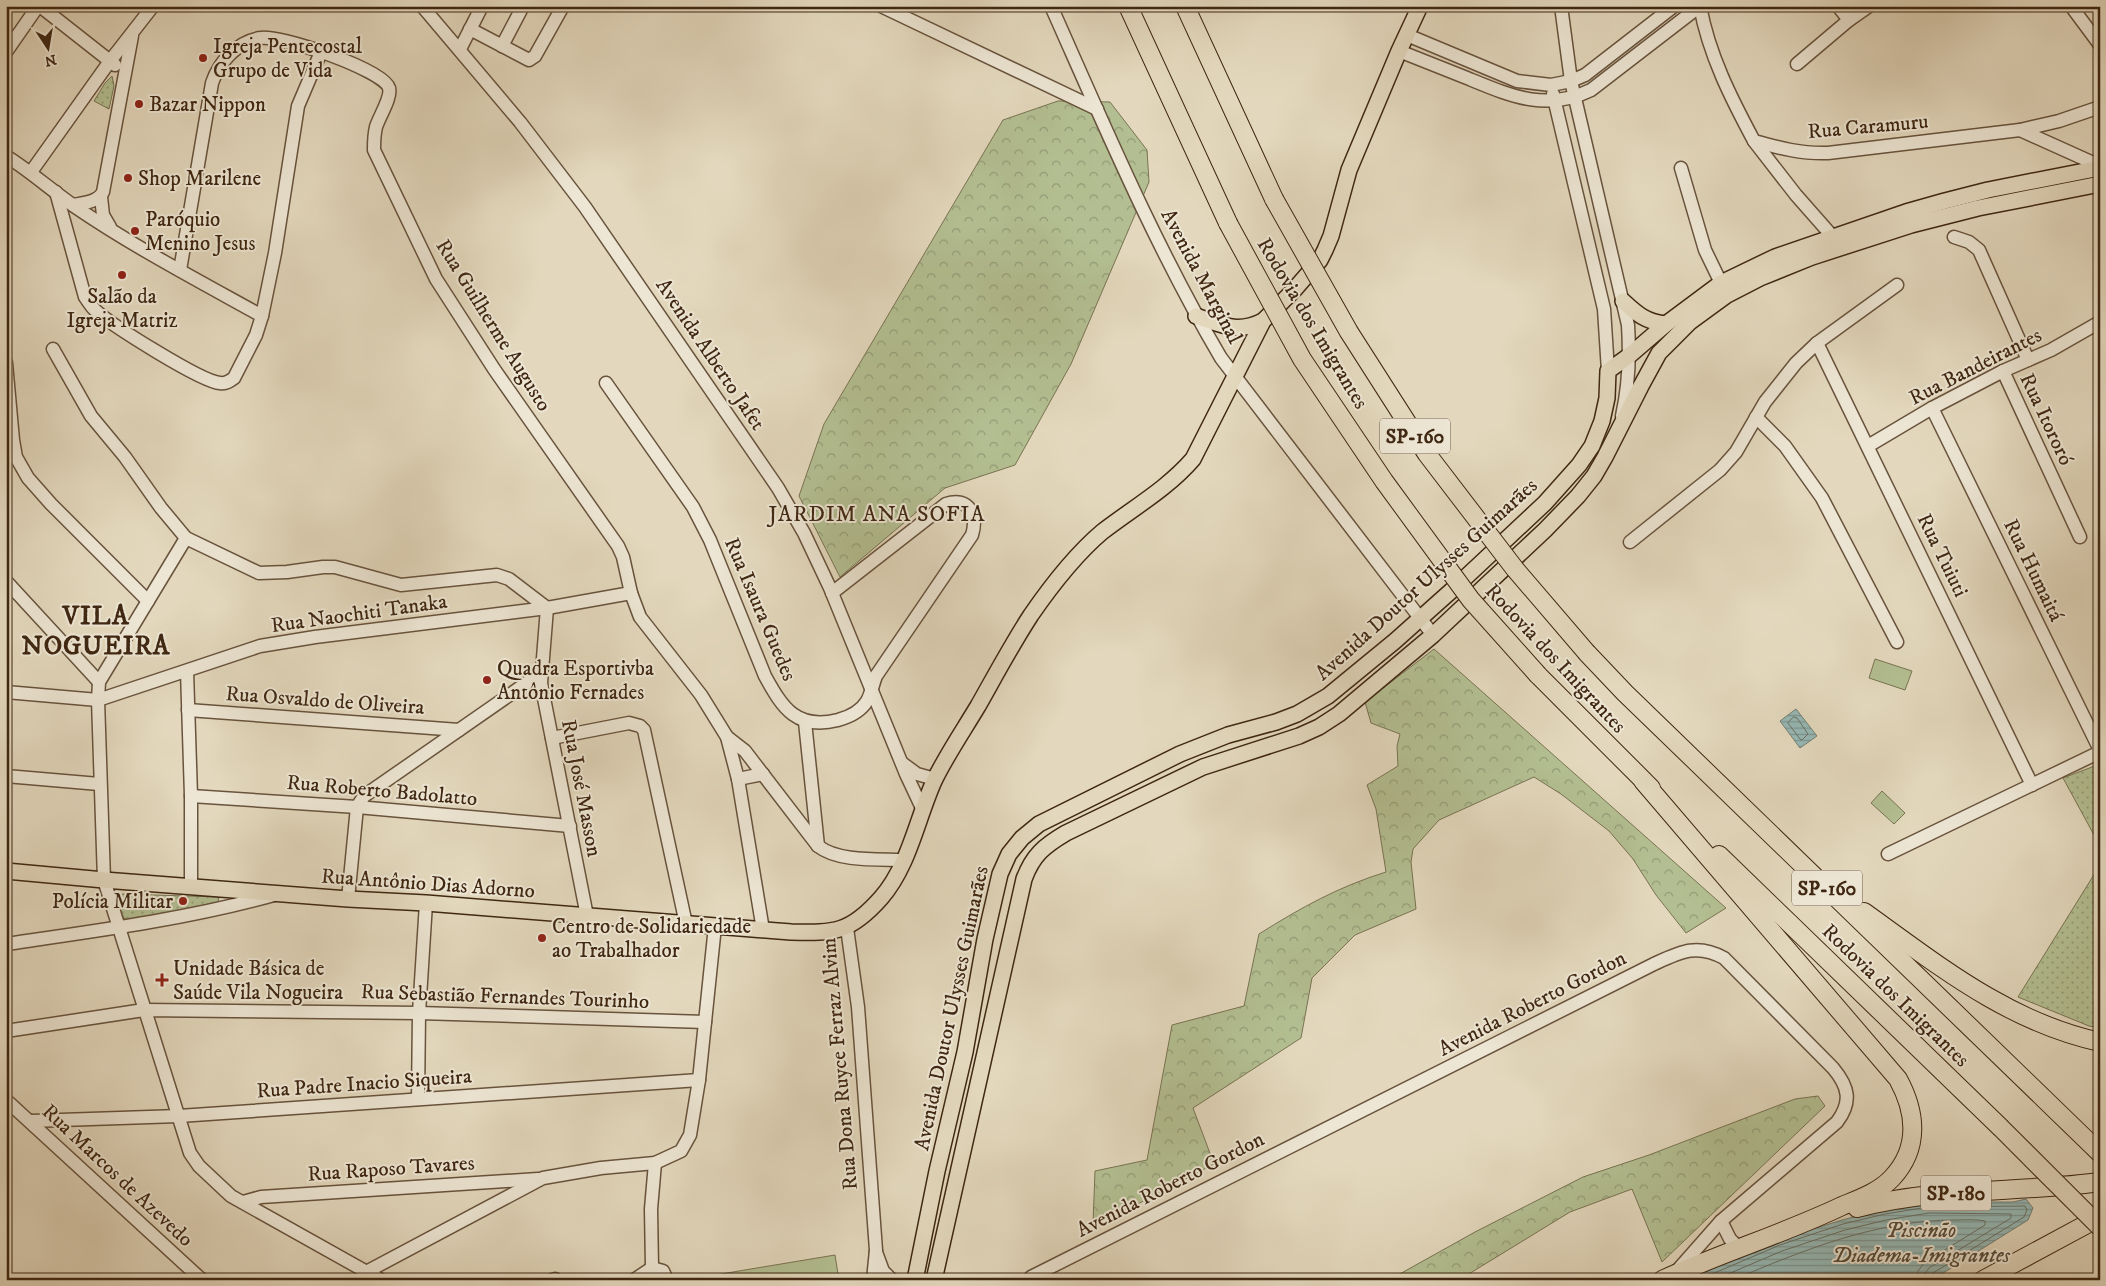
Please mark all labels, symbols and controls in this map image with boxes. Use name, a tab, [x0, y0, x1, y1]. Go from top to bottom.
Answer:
north arrow	[22, 22, 72, 72]
place label: Igreja Pentecostal Grupo de Vida	[213, 34, 363, 84]
text: N	[43, 50, 58, 70]
marker: Igreja Pentecostal Grupo de Vida	[197, 52, 209, 64]
place label: Bazar Nippon	[149, 92, 266, 118]
marker: Bazar Nippon	[133, 98, 145, 110]
street label: Rua Caramuru	[1807, 109, 1929, 145]
place label: Shop Marilene	[138, 166, 261, 192]
marker: Shop Marilene	[122, 172, 134, 184]
street label: Avenida Marginal	[1155, 205, 1248, 349]
place label: Paróquio Menino Jesus	[145, 207, 255, 257]
marker: Paróquio Menino Jesus	[129, 225, 141, 237]
street label: Rodovia dos Imigrantes	[1251, 233, 1374, 414]
street label: Rua Guilherme Augusto	[430, 235, 557, 416]
marker: Salão da Igreja Matriz	[116, 269, 128, 281]
street label: Avenida Alberto Jafet	[650, 274, 771, 436]
place label: Salão da Igreja Matriz	[66, 284, 178, 334]
street label: Rua Bandeirantes	[1905, 322, 2046, 411]
street label: Rua Itororó	[2013, 369, 2079, 470]
road number: SP-160	[1380, 418, 1450, 454]
street label: Avenida Doutor Ulysses Guimarães	[1310, 473, 1543, 687]
district label: JARDIM ANA SOFIA	[767, 501, 985, 528]
street label: Rua Tuiuti	[1911, 509, 1973, 601]
street label: Rua Humaitá	[1997, 515, 2069, 626]
street label: Rua Isaura Guedes	[718, 534, 802, 685]
street label: Rodovia dos Imigrantes	[1479, 578, 1631, 739]
street label: Rua Naochiti Tanaka	[269, 589, 449, 639]
district label: VILA NOGUEIRA	[22, 600, 171, 663]
place label: Quadra Esportivba Antônio Fernades	[497, 656, 654, 706]
marker: Quadra Esportivba Antônio Fernades	[481, 674, 493, 686]
street label: Rua Osvaldo de Oliveira	[225, 681, 425, 721]
street label: Rua José Masson	[555, 717, 607, 859]
street label: Rua Roberto Badolatto	[286, 770, 478, 812]
street label: Rua Antônio Dias Adorno	[320, 864, 536, 904]
street label: Avenida Doutor Ulysses Guimarães	[909, 864, 995, 1153]
road number: SP-160	[1792, 870, 1862, 906]
place label: Polícia Militar	[52, 889, 173, 915]
marker: Polícia Militar	[177, 895, 189, 907]
place label: Centro de Solidariedade ao Trabalhador	[552, 914, 752, 964]
street label: Rodovia dos Imigrantes	[1816, 919, 1975, 1073]
marker: Centro de Solidariedade ao Trabalhador	[536, 932, 548, 944]
street label: Rua Dona Ruyce Ferraz Alvim	[816, 936, 864, 1191]
street label: Avenida Roberto Gordon	[1434, 945, 1631, 1063]
place label: Unidade Básica de Saúde Vila Nogueira	[173, 956, 343, 1006]
marker: Unidade Básica de Saúde Vila Nogueira	[155, 973, 169, 987]
street label: Rua Sebastião Fernandes Tourinho	[360, 979, 650, 1015]
street label: Rua Padre Inacio Siqueira	[256, 1064, 473, 1104]
street label: Rua Marcos de Azevedo	[36, 1099, 198, 1253]
street label: Avenida Roberto Gordon	[1072, 1126, 1269, 1244]
street label: Rua Raposo Tavares	[307, 1150, 476, 1188]
road number: SP-180	[1921, 1176, 1991, 1210]
water label: Piscinão Diadema-Imigrantes	[1832, 1217, 2011, 1269]

